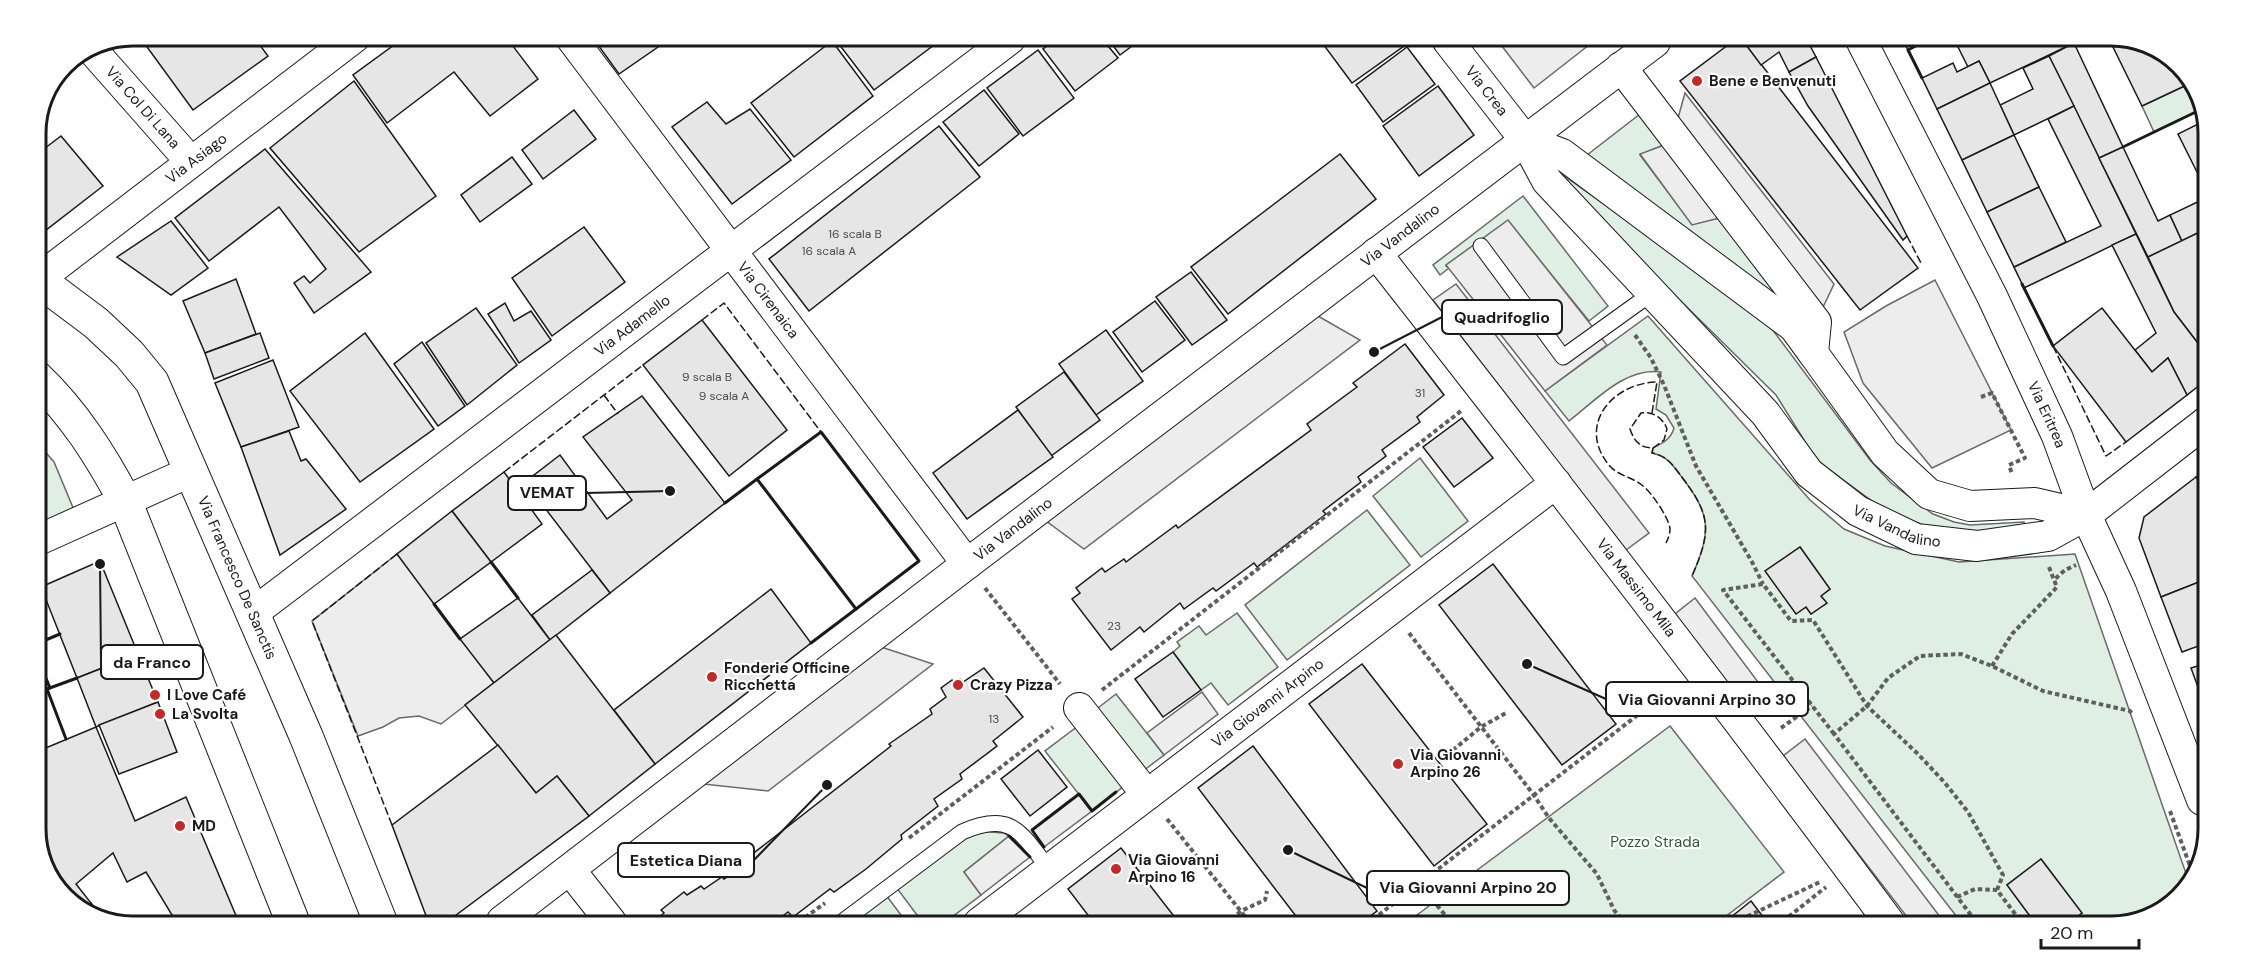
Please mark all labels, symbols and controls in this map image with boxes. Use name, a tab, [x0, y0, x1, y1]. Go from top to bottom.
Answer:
street label: Via Crea	[1461, 61, 1513, 120]
street label: Via Col Di Lana	[101, 62, 185, 153]
place label: Bene e Benvenuti	[1709, 71, 1836, 91]
marker: Bene e Benvenuti	[1690, 74, 1704, 88]
street label: Via Asiago	[162, 128, 231, 188]
street label: Via Vandalino	[1357, 199, 1444, 272]
house number: 16 scala B	[828, 226, 882, 242]
house number: 16 scala A	[802, 243, 856, 259]
street label: Via Cirenaica	[733, 258, 804, 342]
street label: Via Adamello	[590, 290, 674, 361]
callout: Quadrifoglio	[1442, 300, 1562, 334]
text: Quadrifoglio	[1454, 307, 1550, 328]
house number: 9 scala B	[682, 369, 732, 385]
street label: Via Eritrea	[2023, 378, 2071, 451]
house number: 31	[1415, 385, 1425, 401]
house number: 9 scala A	[699, 388, 749, 404]
callout: VEMAT	[508, 476, 586, 510]
text: VEMAT	[520, 482, 575, 503]
street label: Via Francesco De Sanctis	[193, 493, 281, 663]
street label: Via Vandalino	[970, 493, 1057, 565]
street label: Via Vandalino	[1849, 500, 1942, 552]
street label: Via Massimo Mila	[1592, 534, 1681, 641]
house number: 23	[1107, 618, 1121, 634]
callout: da Franco	[101, 645, 203, 679]
text: da Franco	[113, 652, 191, 673]
street label: Via Giovanni Arpino	[1208, 654, 1328, 752]
place label: Fonderie Officine Ricchetta	[724, 658, 850, 695]
marker: Fonderie Officine Ricchetta	[705, 670, 719, 684]
place label: Crazy Pizza	[970, 675, 1053, 695]
marker: Crazy Pizza	[951, 678, 965, 692]
callout: Via Giovanni Arpino 30	[1606, 682, 1808, 716]
place label: I Love Café	[167, 685, 246, 705]
marker: I Love Café	[148, 688, 162, 702]
text: Via Giovanni Arpino 30	[1618, 689, 1796, 710]
place label: La Svolta	[172, 704, 238, 724]
marker: La Svolta	[153, 707, 167, 721]
house number: 13	[989, 711, 999, 727]
place label: Via Giovanni Arpino 26	[1410, 745, 1501, 782]
marker: Via Giovanni Arpino 26	[1391, 757, 1405, 771]
place label: MD	[192, 816, 216, 836]
marker: MD	[173, 819, 187, 833]
park label: Pozzo Strada	[1610, 832, 1700, 852]
callout: Estetica Diana	[618, 843, 754, 877]
text: Estetica Diana	[630, 850, 742, 871]
place label: Via Giovanni Arpino 16	[1128, 850, 1219, 887]
marker: Via Giovanni Arpino 16	[1109, 862, 1123, 876]
callout: Via Giovanni Arpino 20	[1367, 871, 1569, 905]
text: Via Giovanni Arpino 20	[1379, 877, 1557, 898]
scale bar	[2041, 912, 2138, 950]
text: 20 m	[2050, 921, 2093, 945]

